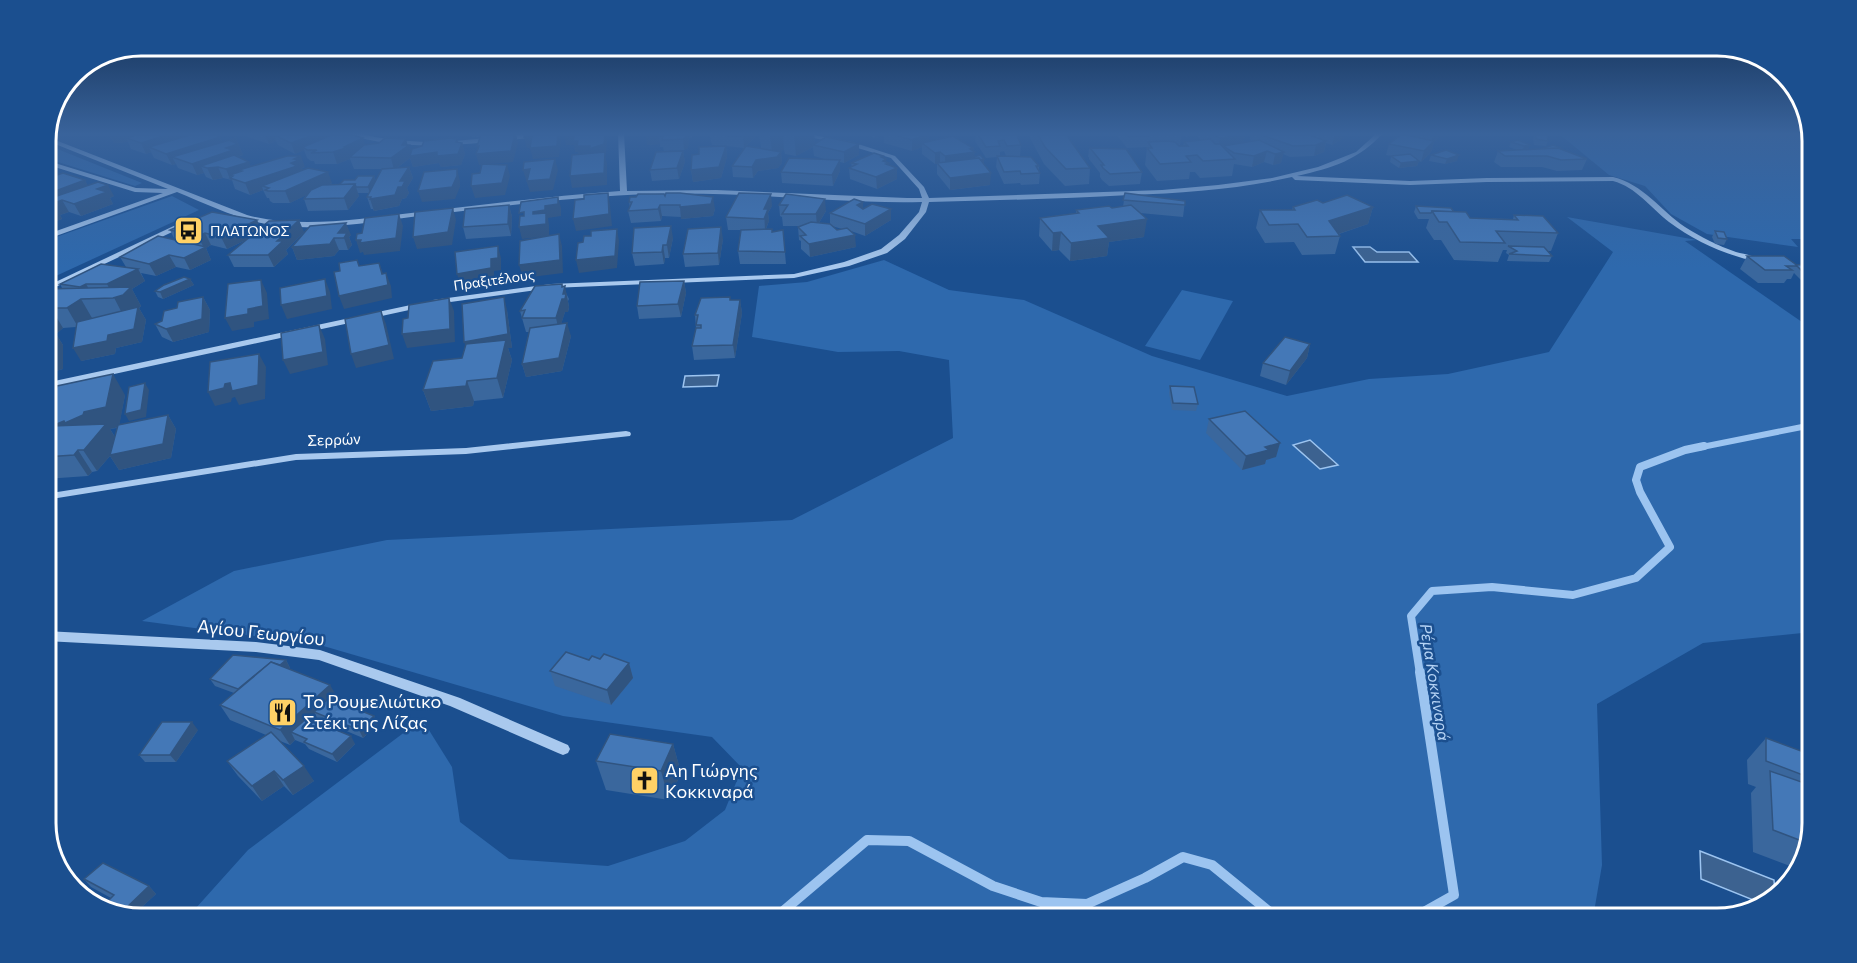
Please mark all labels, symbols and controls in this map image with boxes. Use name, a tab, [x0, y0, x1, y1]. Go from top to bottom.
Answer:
bus stop icon: ΠΛΑΤΩΝΟΣ	[173, 215, 205, 247]
place label: ΠΛΑΤΩΝΟΣ	[210, 222, 290, 239]
street label: Πραξιτέλους	[452, 265, 536, 294]
street label: Σερρών	[307, 429, 361, 449]
street label: Αγίου Γεωργίου	[196, 614, 326, 650]
water label: Ρέμα Κοκκιναρά	[1417, 622, 1454, 742]
place label: Το Ρουμελιώτικο Στέκι της Λίζας	[303, 690, 441, 733]
restaurant icon: Το Ρουμελιώτικο Στέκι της Λίζας	[266, 696, 298, 728]
place label: Αη Γιώργης Κοκκιναρά	[665, 759, 758, 802]
church icon: Αη Γιώργης Κοκκιναρά	[628, 765, 660, 797]

